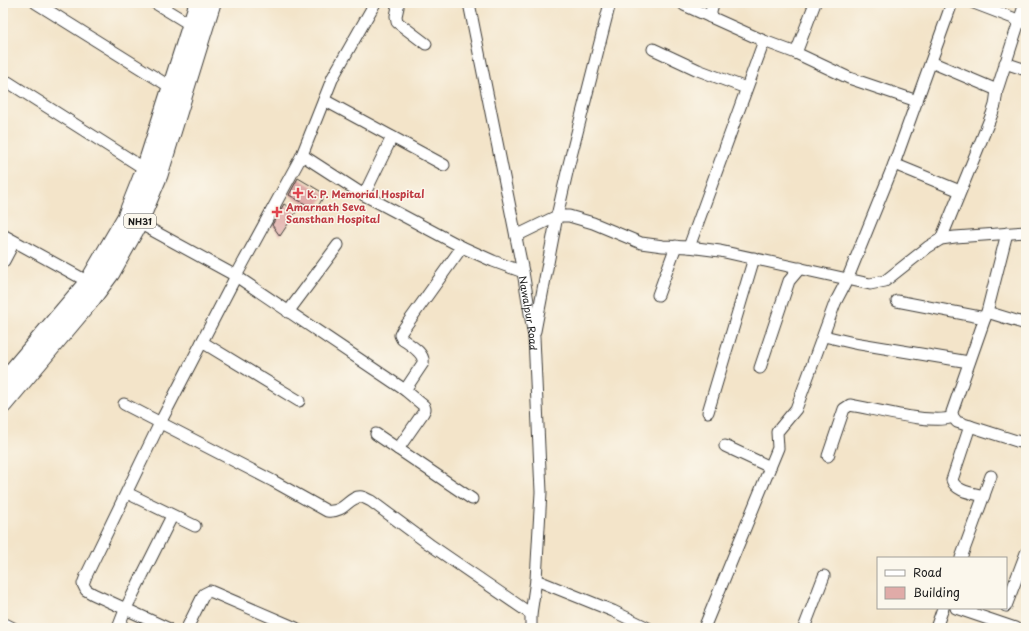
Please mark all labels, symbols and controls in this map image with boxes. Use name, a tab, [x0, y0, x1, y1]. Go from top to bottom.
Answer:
place label: K. P. Memorial Hospital	[307, 186, 424, 201]
marker: K. P. Memorial Hospital	[292, 187, 304, 199]
place label: Amarnath Seva Sansthan Hospital	[285, 199, 380, 226]
marker: Amarnath Seva Sansthan Hospital	[271, 206, 283, 218]
road number: NH31	[124, 214, 156, 228]
street label: Nawalpur Road	[516, 275, 542, 351]
legend	[877, 557, 1007, 609]
text: Road	[913, 563, 942, 581]
text: Building	[913, 583, 960, 601]

